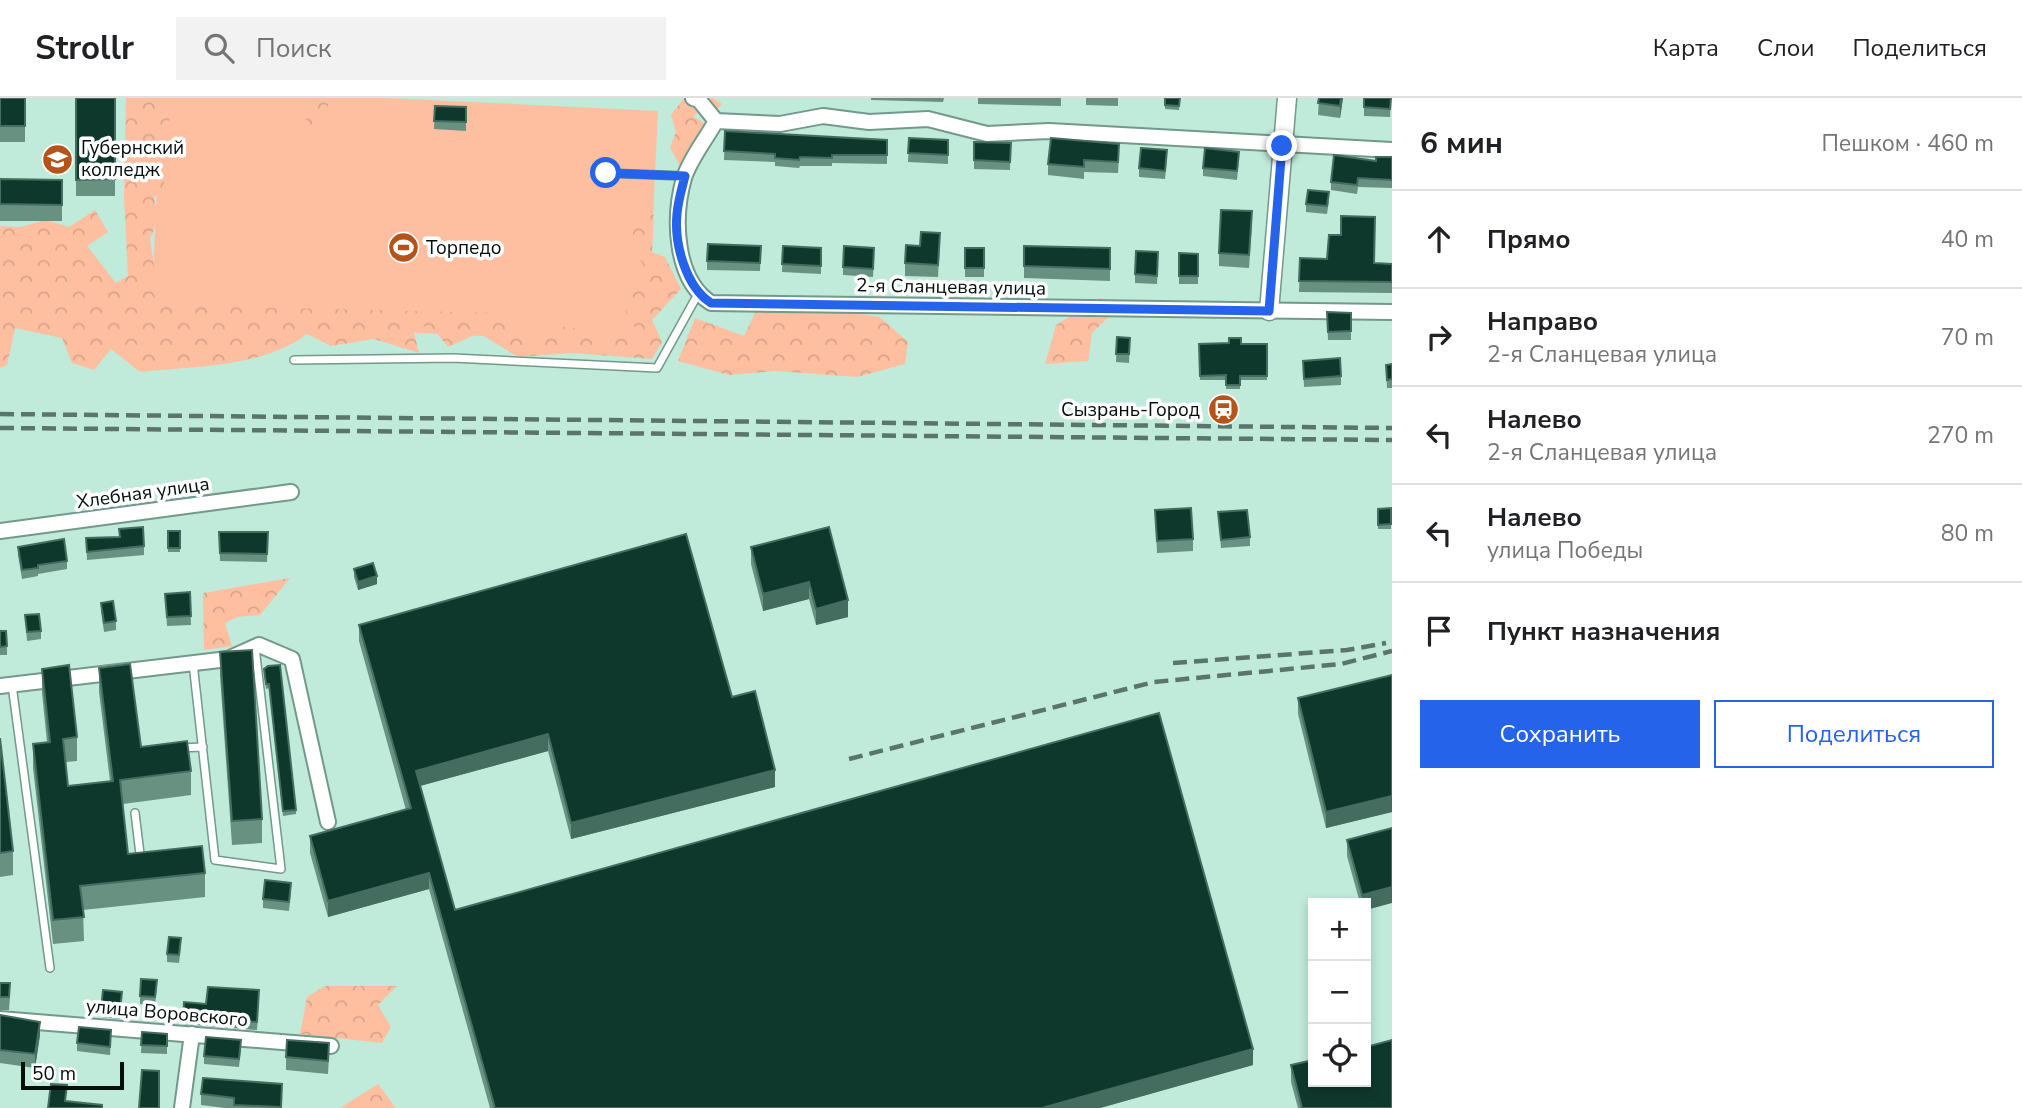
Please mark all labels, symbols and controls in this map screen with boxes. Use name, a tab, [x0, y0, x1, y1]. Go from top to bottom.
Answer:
search box	[176, 17, 666, 80]
text: Strollr	[35, 26, 134, 71]
icon: search	[200, 29, 238, 67]
text: Поиск	[256, 31, 332, 66]
text: Карта	[1653, 32, 1719, 64]
text: Слои	[1757, 32, 1814, 64]
text: Поделиться	[1852, 32, 1987, 64]
text: 6 мин	[1420, 123, 1503, 164]
text: Пешком · 460 m	[1821, 128, 1994, 159]
route end	[1266, 130, 1297, 161]
place label: Губернский колледж	[81, 135, 184, 183]
school or university icon: Губернский колледж	[41, 142, 75, 176]
route start	[590, 157, 621, 188]
icon: ahead	[1420, 220, 1458, 258]
text: Прямо	[1487, 222, 1571, 257]
text: 40 m	[1941, 224, 1994, 255]
sports icon: Торпедо	[386, 231, 420, 265]
place label: Торпедо	[426, 235, 501, 261]
street label: 2-я Сланцевая улица	[856, 272, 1046, 302]
text: Направо	[1487, 304, 1598, 339]
icon: right	[1420, 318, 1458, 356]
text: 70 m	[1941, 322, 1994, 353]
text: 2-я Сланцевая улица	[1487, 339, 1717, 370]
station icon: Сызрань-Город	[1206, 393, 1240, 427]
place label: Сызрань-Город	[1061, 397, 1200, 423]
text: Налево	[1487, 402, 1582, 437]
icon: left	[1420, 416, 1458, 454]
text: 270 m	[1927, 420, 1994, 451]
text: 2-я Сланцевая улица	[1487, 437, 1717, 468]
street label: Хлебная улица	[75, 471, 211, 515]
text: Налево	[1487, 500, 1582, 535]
icon: left	[1420, 514, 1458, 552]
text: 80 m	[1941, 518, 1994, 549]
text: улица Победы	[1487, 535, 1643, 566]
icon: arrive	[1420, 612, 1458, 650]
text: Пункт назначения	[1487, 614, 1720, 649]
button: Сохранить	[1420, 700, 1700, 768]
button: Поделиться	[1714, 700, 1994, 768]
map controls	[1308, 898, 1371, 1087]
button: +	[1308, 898, 1371, 961]
button: −	[1308, 961, 1371, 1024]
street label: улица Воровского	[85, 993, 249, 1033]
button: locate	[1308, 1024, 1371, 1087]
scale bar	[21, 1059, 124, 1091]
text: 50 m	[32, 1061, 76, 1087]

